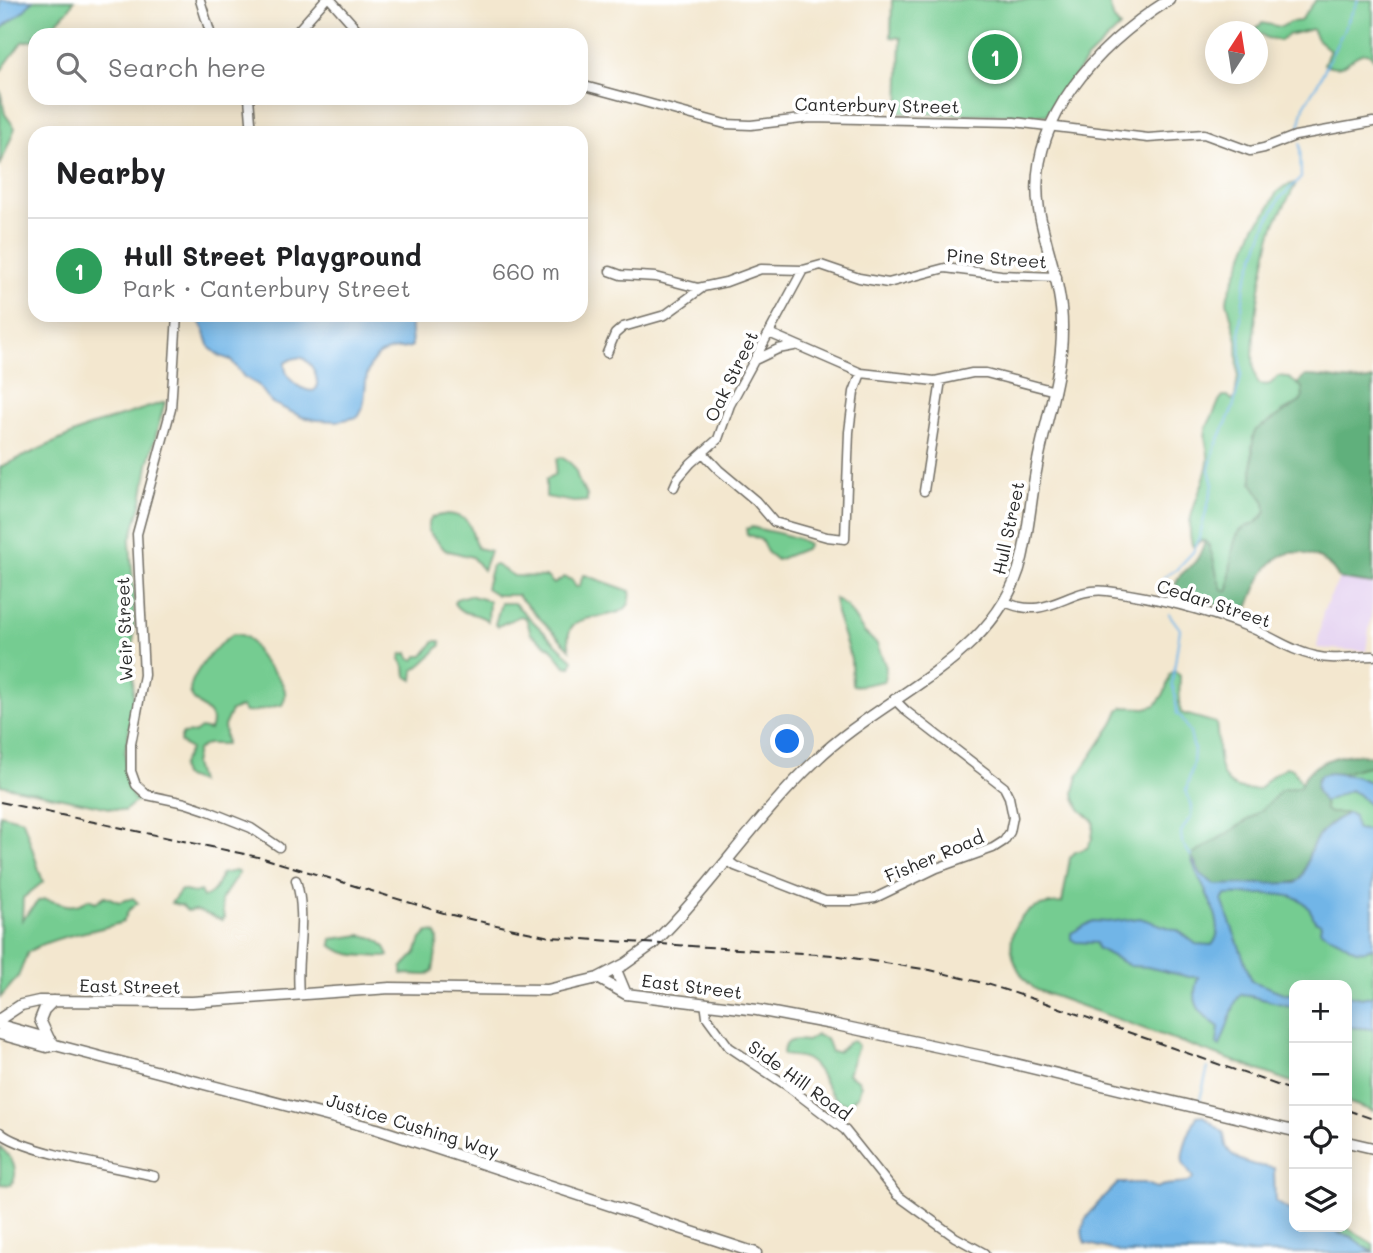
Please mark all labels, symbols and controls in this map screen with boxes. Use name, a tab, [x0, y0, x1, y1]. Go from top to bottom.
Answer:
north arrow	[1205, 21, 1268, 84]
search box	[28, 28, 588, 105]
pin: 1	[972, 31, 1018, 83]
icon: search	[52, 48, 90, 86]
text: Search here	[108, 50, 266, 84]
street label: Canterbury Street	[794, 92, 960, 118]
text: Nearby	[56, 152, 166, 192]
text: Hull Street Playground	[123, 239, 421, 273]
street label: Pine Street	[946, 243, 1048, 273]
text: 1	[74, 256, 84, 286]
text: 660 m	[492, 256, 560, 286]
text: Park · Canterbury Street	[123, 273, 411, 303]
street label: Oak Street	[699, 327, 763, 425]
street label: Hull Street	[986, 479, 1030, 577]
street label: Cedar Street	[1154, 573, 1274, 633]
street label: Weir Street	[110, 576, 138, 682]
your location	[770, 724, 804, 758]
street label: Fisher Road	[881, 824, 987, 888]
street label: East Street	[640, 968, 744, 1004]
street label: East Street	[79, 973, 181, 999]
map controls	[1289, 980, 1352, 1232]
button: +	[1289, 980, 1352, 1043]
street label: Side Hill Road	[744, 1034, 856, 1126]
button: −	[1289, 1043, 1352, 1106]
street label: Justice Cushing Way	[324, 1087, 502, 1163]
button: locate	[1289, 1106, 1352, 1169]
button: layers	[1289, 1169, 1352, 1232]

